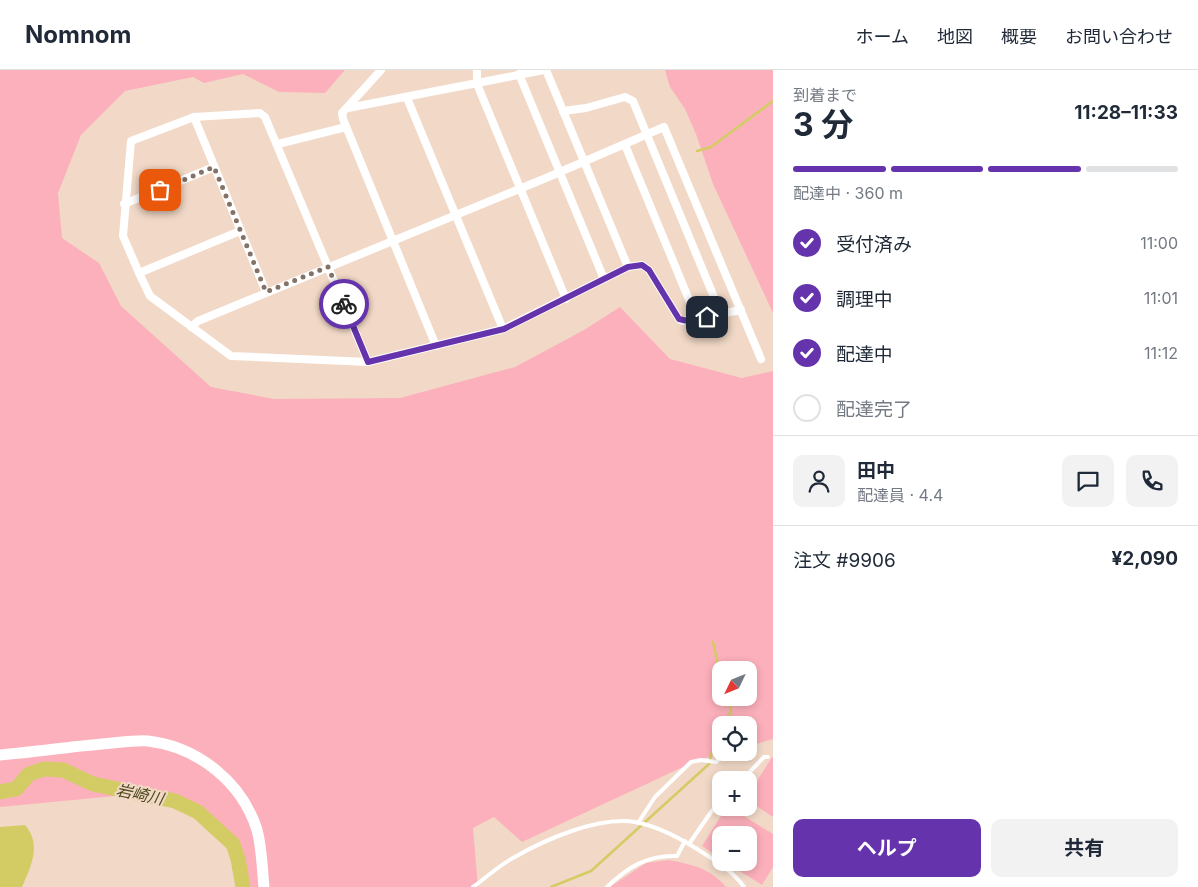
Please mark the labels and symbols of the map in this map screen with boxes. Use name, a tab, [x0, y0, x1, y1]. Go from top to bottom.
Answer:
pin	[139, 169, 181, 211]
courier	[319, 279, 369, 329]
pin	[686, 296, 728, 338]
north arrow	[712, 661, 758, 706]
water label: 岩崎川	[114, 779, 168, 809]

